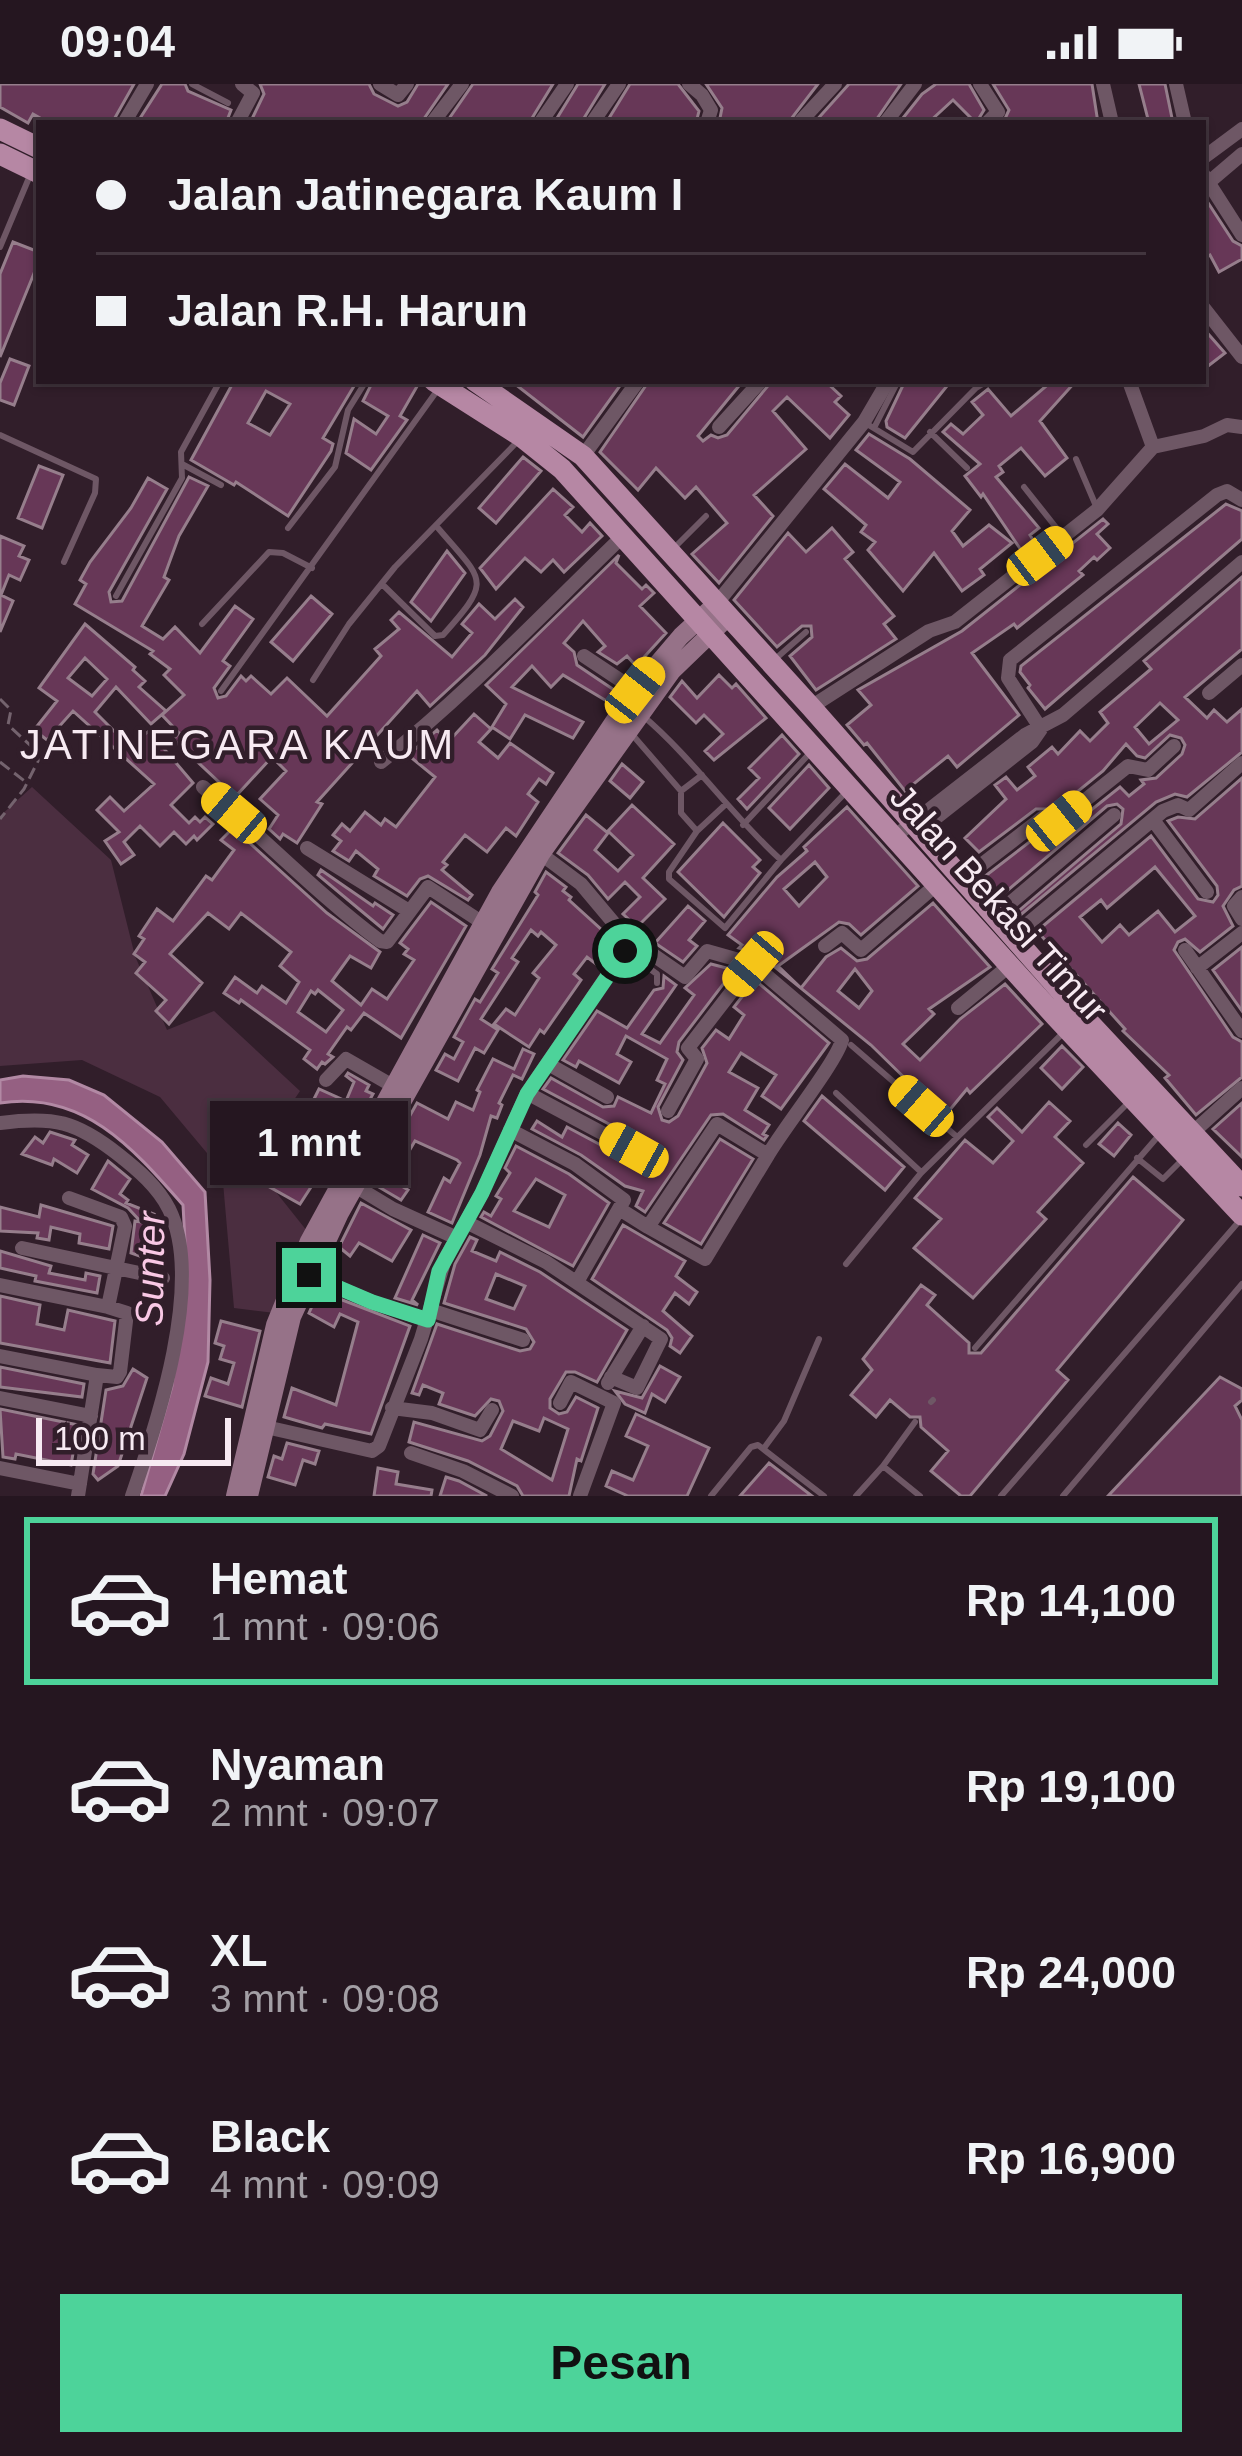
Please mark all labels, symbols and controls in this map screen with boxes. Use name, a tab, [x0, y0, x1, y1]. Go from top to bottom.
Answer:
text: 09:04	[60, 16, 175, 67]
text: Jalan Jatinegara Kaum I	[168, 169, 683, 220]
text: Jalan R.H. Harun	[168, 285, 528, 336]
car	[1000, 520, 1080, 592]
car	[599, 651, 671, 729]
district label: JATINEGARA KAUM	[20, 721, 456, 768]
car	[195, 776, 273, 850]
street label: Jalan Bekasi Timur	[882, 776, 1116, 1030]
car	[1020, 784, 1098, 858]
route start	[598, 924, 652, 978]
car	[716, 925, 790, 1003]
car	[882, 1069, 960, 1143]
callout: 1 mnt	[210, 1101, 408, 1185]
car	[594, 1117, 674, 1183]
text: 1 mnt	[257, 1121, 361, 1164]
water label: Sunter	[128, 1209, 173, 1327]
route end	[282, 1248, 336, 1302]
scale bar	[36, 1412, 231, 1465]
text: 100 m	[54, 1420, 146, 1457]
icon: car	[66, 1547, 174, 1655]
text: Hemat	[210, 1553, 348, 1604]
text: Rp 14,100	[966, 1575, 1176, 1626]
text: 1 mnt · 09:06	[210, 1605, 440, 1648]
icon: car	[66, 1733, 174, 1841]
text: Nyaman	[210, 1739, 385, 1790]
text: Rp 19,100	[966, 1761, 1176, 1812]
text: 2 mnt · 09:07	[210, 1791, 440, 1834]
icon: car	[66, 1919, 174, 2027]
text: XL	[210, 1925, 268, 1976]
text: Rp 24,000	[966, 1947, 1176, 1998]
text: 3 mnt · 09:08	[210, 1977, 440, 2020]
icon: car	[66, 2105, 174, 2213]
text: Black	[210, 2111, 330, 2162]
text: Rp 16,900	[966, 2133, 1176, 2184]
text: 4 mnt · 09:09	[210, 2163, 440, 2206]
button: Pesan	[60, 2294, 1182, 2432]

